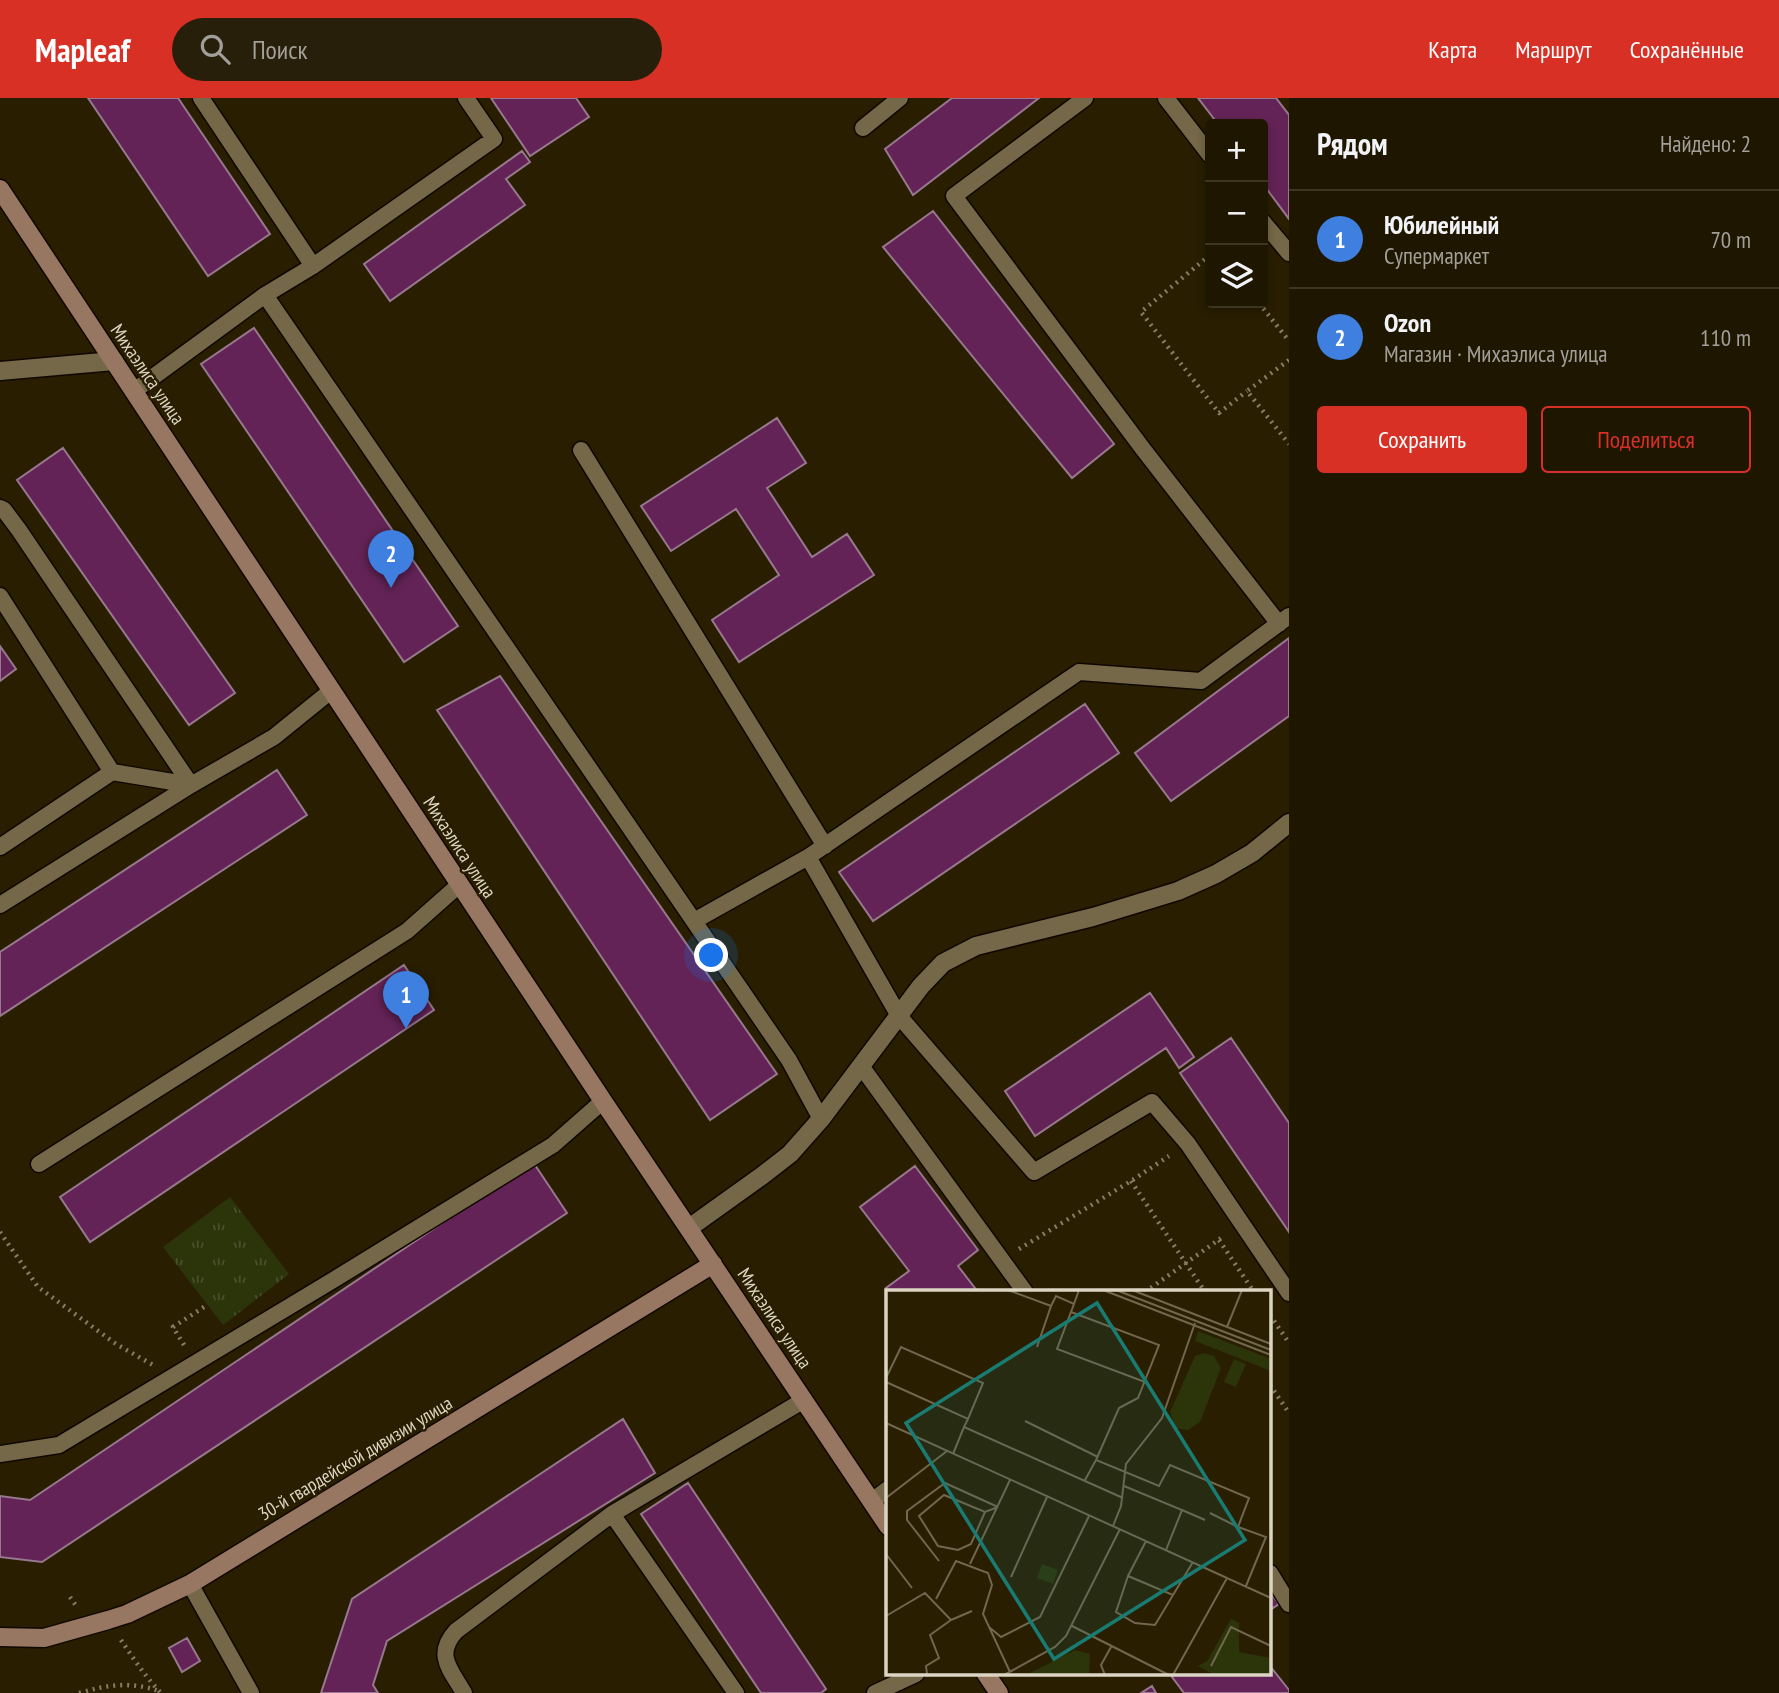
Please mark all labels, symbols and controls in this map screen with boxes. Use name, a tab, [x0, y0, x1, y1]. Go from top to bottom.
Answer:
search box	[172, 18, 662, 81]
text: Mapleaf	[35, 28, 130, 71]
icon: search	[196, 30, 234, 68]
text: Поиск	[252, 33, 308, 66]
text: Карта	[1428, 34, 1477, 65]
text: Маршрут	[1515, 34, 1592, 65]
text: Сохранённые	[1630, 34, 1744, 65]
map controls	[1205, 119, 1268, 308]
button: +	[1205, 119, 1268, 182]
text: Рядом	[1317, 124, 1388, 163]
text: Найдено: 2	[1660, 129, 1751, 158]
button: −	[1205, 182, 1268, 245]
text: Юбилейный	[1384, 208, 1499, 241]
text: 1	[1335, 225, 1346, 254]
text: 70 m	[1710, 225, 1751, 254]
text: Супермаркет	[1384, 241, 1489, 270]
button: layers	[1205, 245, 1268, 308]
text: Ozon	[1384, 306, 1431, 339]
street label: Михаэлиса улица	[106, 319, 190, 429]
text: 2	[1335, 323, 1346, 352]
text: 110 m	[1700, 323, 1751, 352]
text: Магазин · Михаэлиса улица	[1384, 339, 1607, 368]
button: Сохранить	[1317, 406, 1527, 473]
button: Поделиться	[1541, 406, 1751, 473]
pin: 2	[368, 530, 414, 588]
street label: Михаэлиса улица	[418, 792, 502, 902]
your location	[694, 938, 728, 972]
pin: 1	[383, 971, 429, 1029]
street label: Михаэлиса улица	[733, 1263, 817, 1373]
inset map	[886, 1290, 1272, 1676]
street label: 30-й гвардейской дивизии улица	[254, 1391, 456, 1525]

